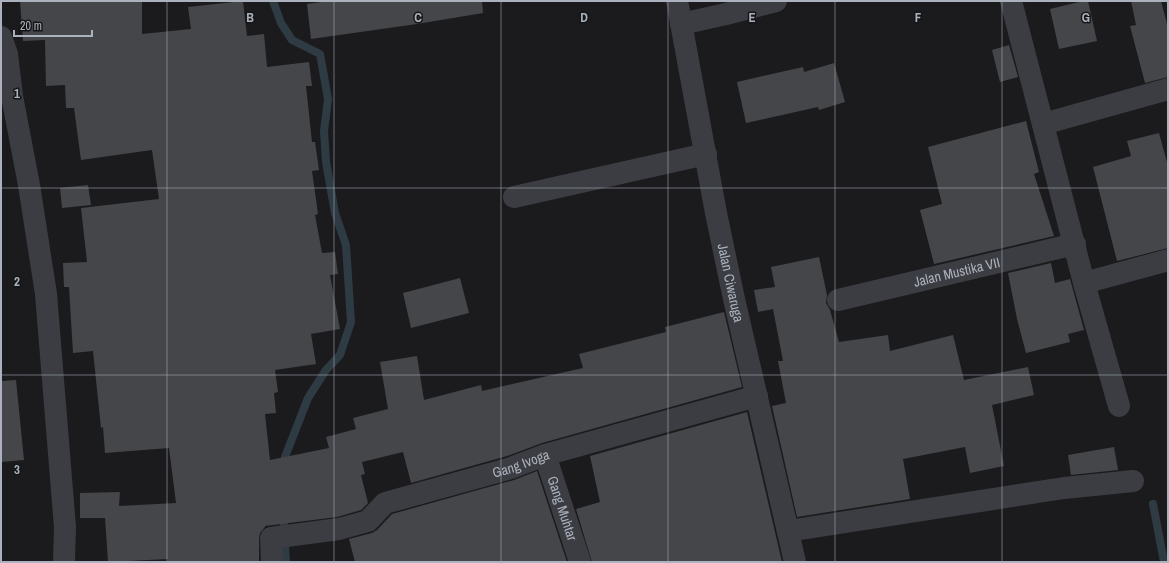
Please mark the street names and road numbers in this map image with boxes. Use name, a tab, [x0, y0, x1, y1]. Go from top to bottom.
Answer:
street label: Jalan Ciwaruga	[714, 242, 748, 325]
street label: Jalan Mustika VII	[912, 253, 1002, 291]
street label: Gang Ivoga	[490, 445, 552, 482]
street label: Gang Muhtar	[543, 474, 581, 543]

